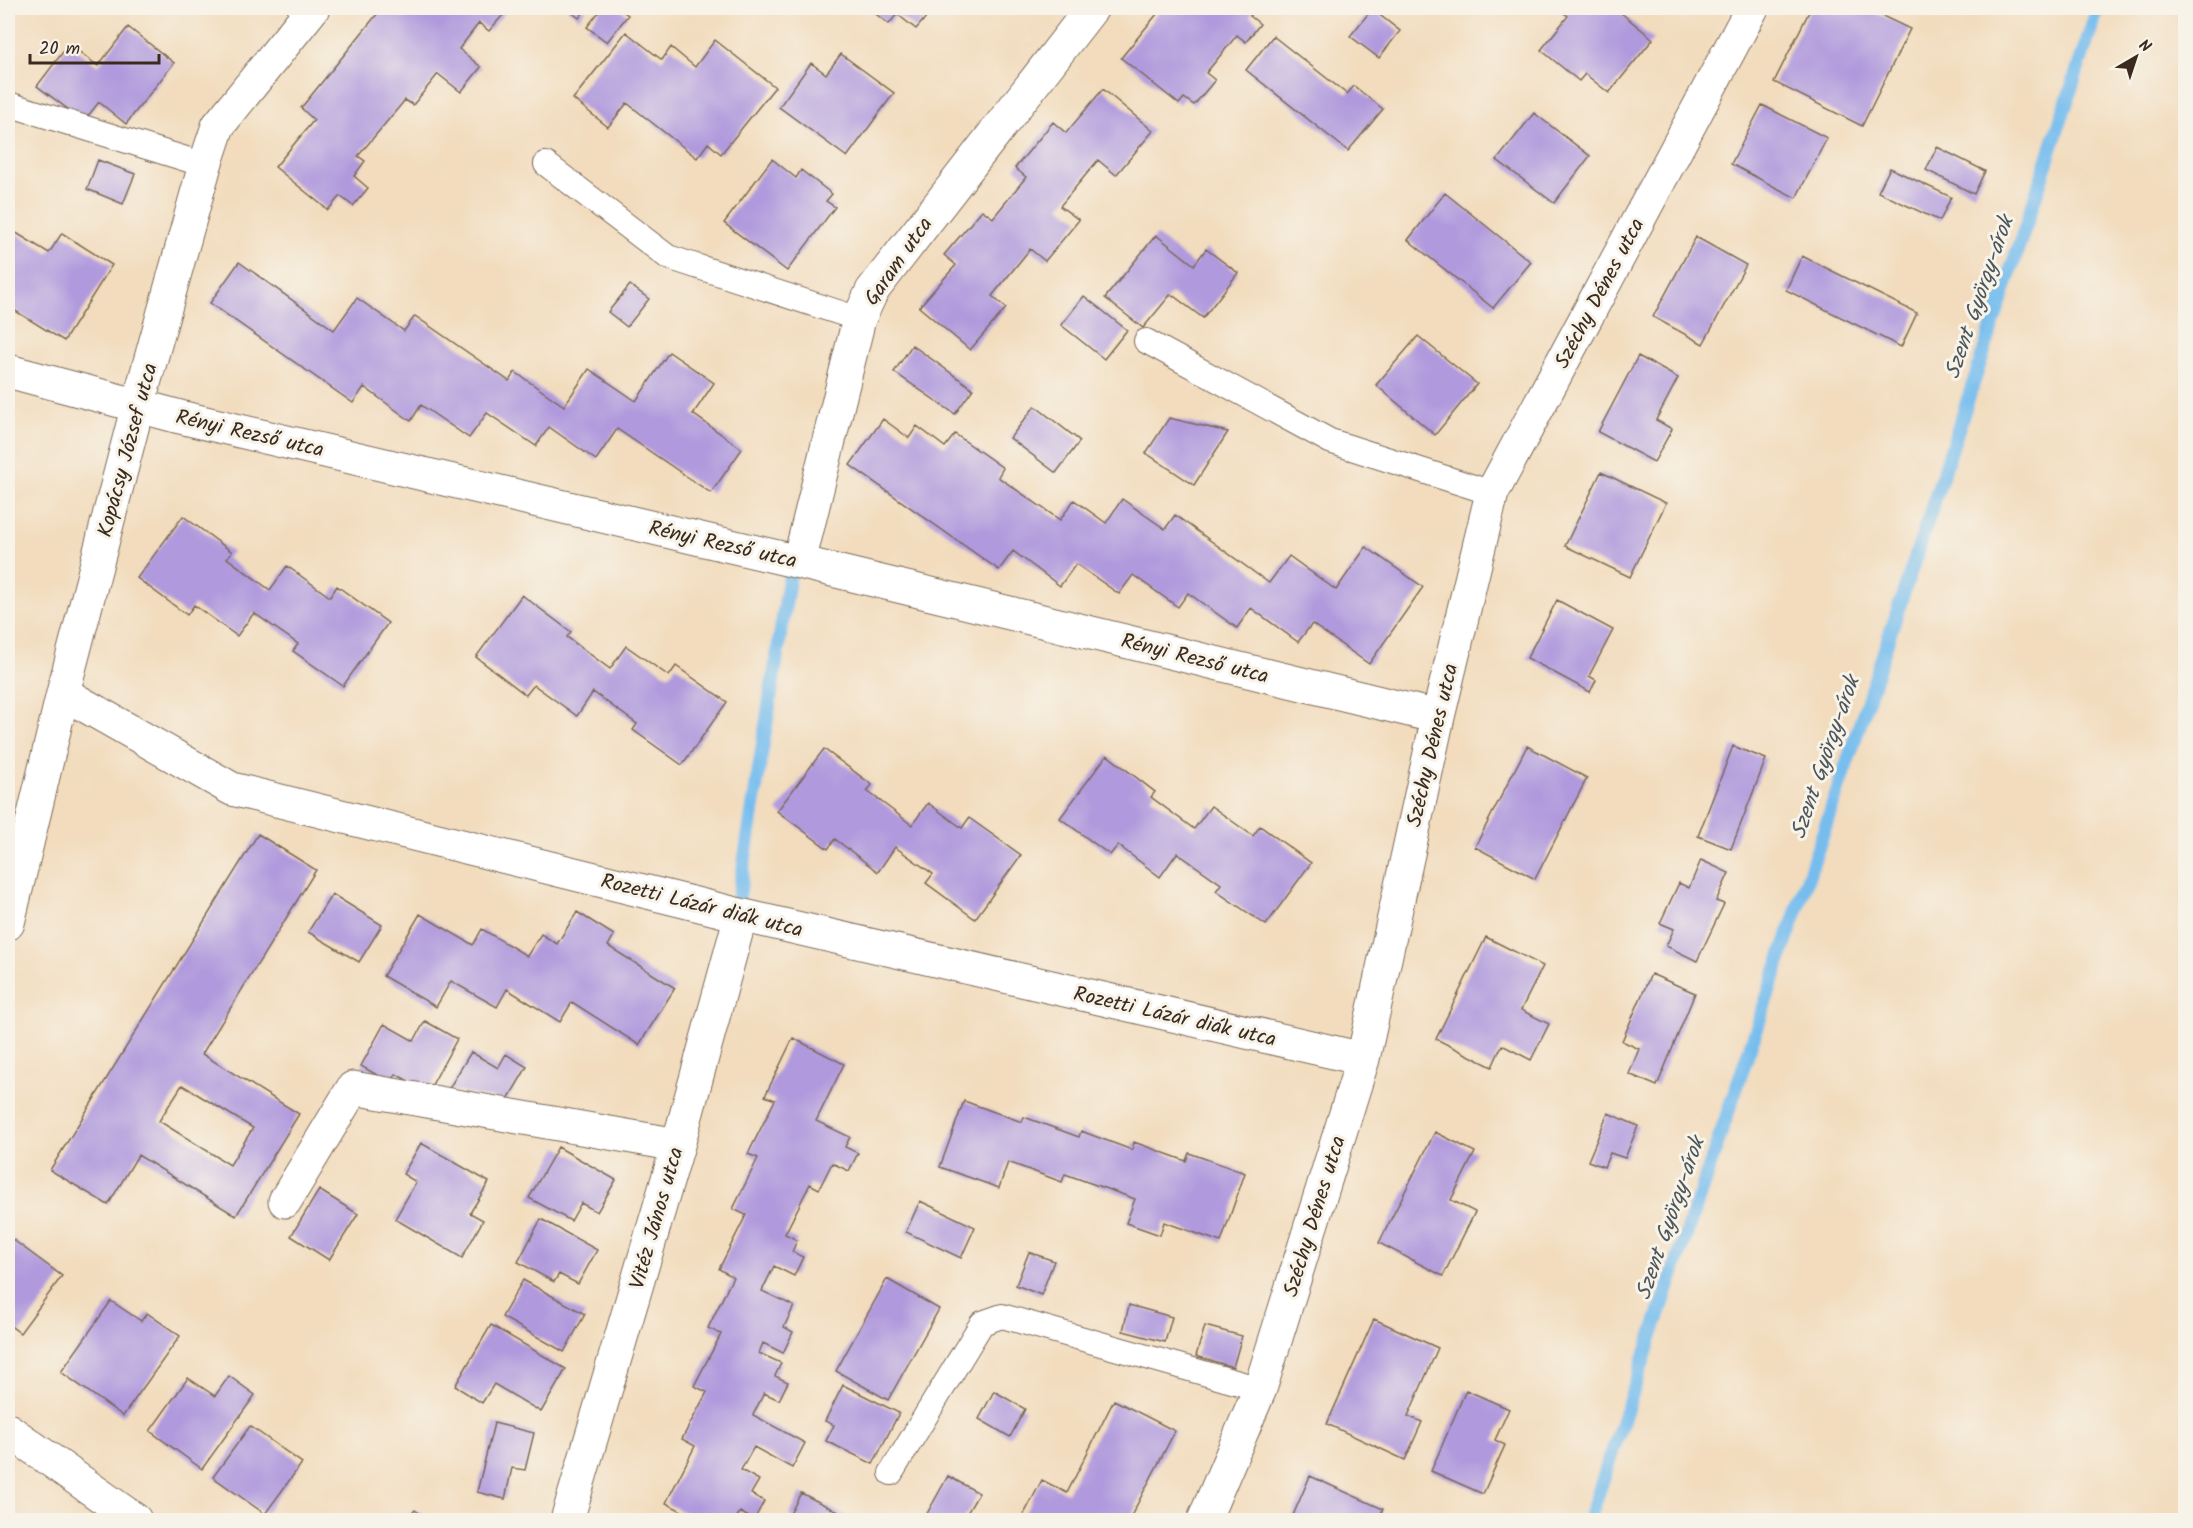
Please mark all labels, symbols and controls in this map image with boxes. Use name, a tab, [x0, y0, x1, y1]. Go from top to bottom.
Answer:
scale bar	[30, 27, 159, 65]
north arrow	[2106, 27, 2166, 87]
text: N	[2133, 34, 2156, 59]
text: 20 m	[39, 35, 80, 64]
water label: Szent György-árok	[1936, 208, 2026, 384]
street label: Garam utca	[856, 211, 942, 313]
street label: Széchy Dénes utca	[1547, 212, 1654, 375]
street label: Kopácsy József utca	[89, 360, 168, 541]
street label: Rényi Rezső utca	[172, 401, 327, 468]
street label: Rényi Rezső utca	[645, 512, 800, 579]
street label: Rényi Rezső utca	[1117, 625, 1272, 694]
street label: Széchy Dénes utca	[1399, 660, 1468, 830]
water label: Szent György-árok	[1782, 668, 1872, 844]
street label: Rozetti Lázár diák utca	[597, 865, 806, 948]
street label: Rozetti Lázár diák utca	[1070, 978, 1279, 1057]
water label: Szent György-árok	[1627, 1129, 1717, 1305]
street label: Széchy Dénes utca	[1275, 1132, 1356, 1301]
street label: Vitéz János utca	[621, 1144, 693, 1293]

